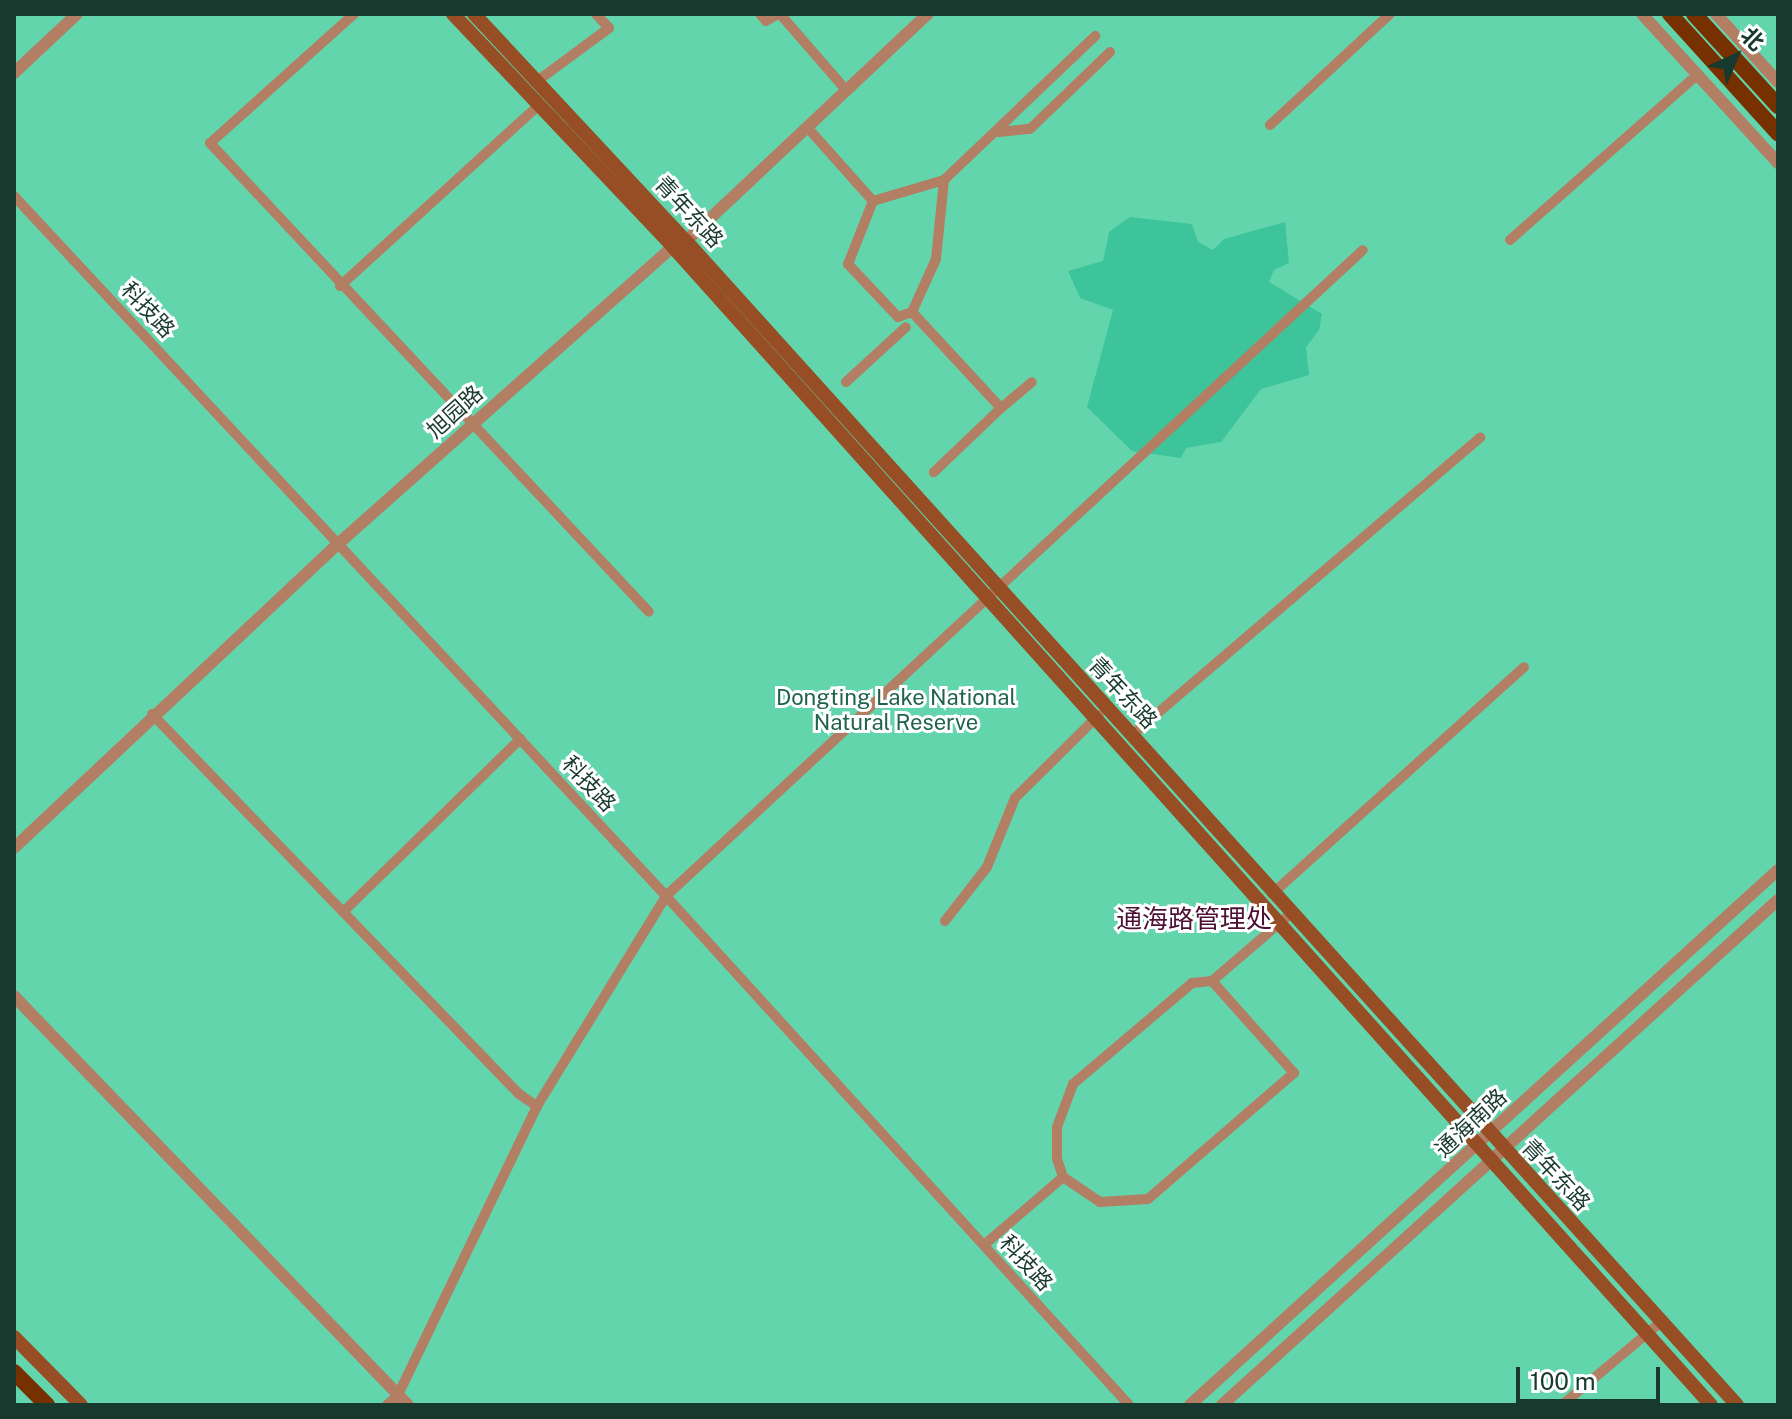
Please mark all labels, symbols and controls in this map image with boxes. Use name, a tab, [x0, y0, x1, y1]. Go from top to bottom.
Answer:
north arrow	[1696, 16, 1776, 96]
text: 北	[1736, 22, 1770, 56]
street label: 青年东路	[649, 171, 729, 253]
street label: 科技路	[116, 277, 180, 343]
street label: 旭园路	[422, 380, 488, 444]
street label: 青年东路	[1083, 652, 1163, 734]
park label: Dongting Lake National Natural Reserve	[776, 684, 1016, 736]
street label: 科技路	[557, 751, 621, 817]
district label: 通海路管理处	[1116, 903, 1272, 935]
street label: 通海南路	[1430, 1083, 1512, 1163]
street label: 青年东路	[1516, 1134, 1596, 1216]
street label: 科技路	[994, 1230, 1058, 1296]
scale bar	[1520, 1351, 1664, 1401]
text: 100 m	[1530, 1367, 1596, 1395]

